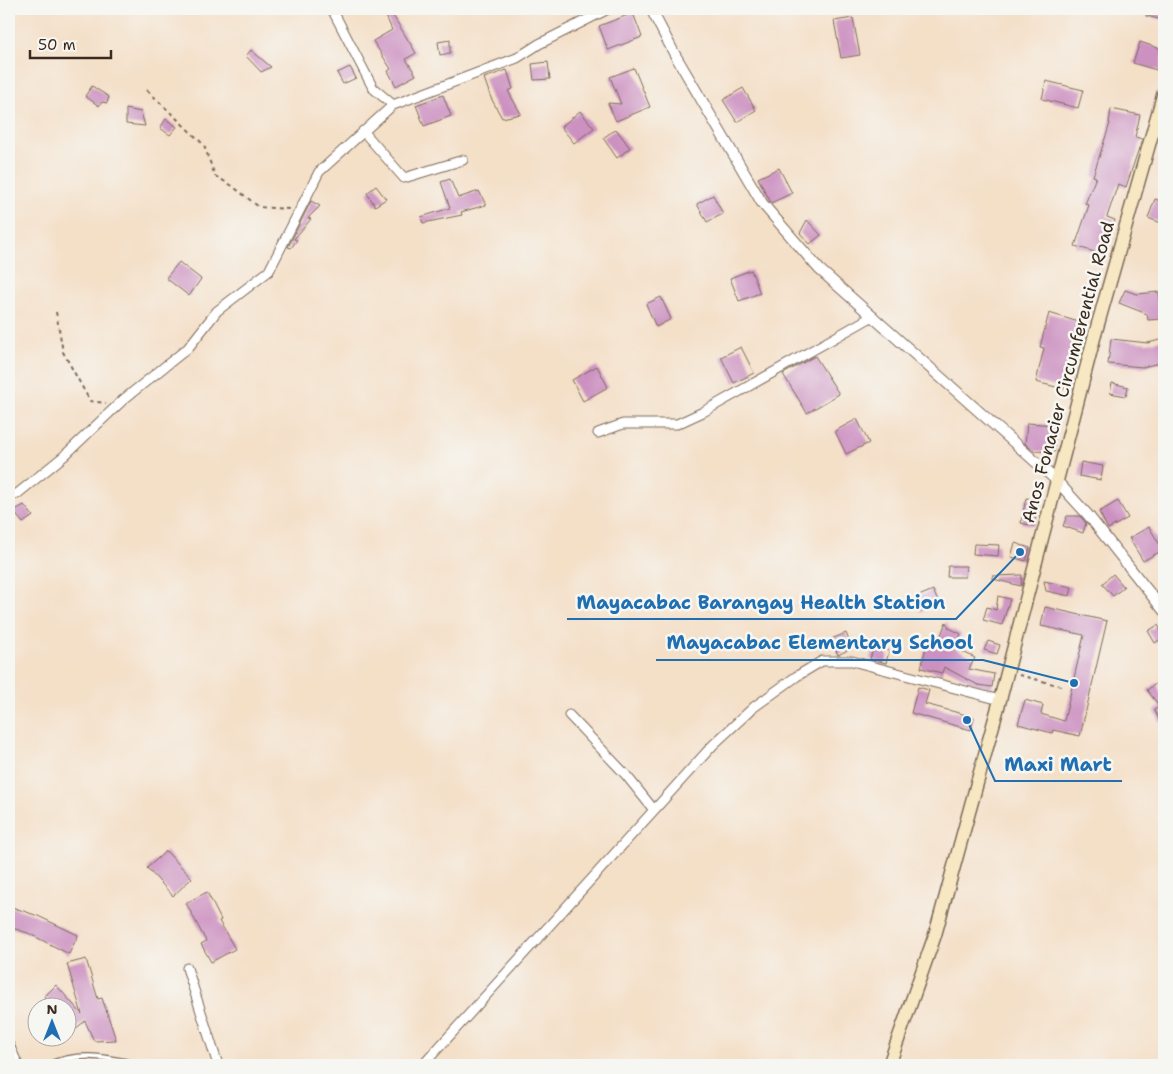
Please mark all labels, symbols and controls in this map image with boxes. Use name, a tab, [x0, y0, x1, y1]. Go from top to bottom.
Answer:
scale bar	[30, 28, 111, 60]
text: 50 m	[38, 35, 76, 55]
street label: Anos Fonacier Circumferential Road	[1016, 218, 1120, 526]
callout: Mayacabac Barangay Health Station	[567, 585, 956, 619]
text: Mayacabac Barangay Health Station	[577, 590, 946, 615]
callout: Mayacabac Elementary School	[656, 626, 983, 660]
text: Mayacabac Elementary School	[667, 630, 974, 655]
callout: Maxi Mart	[995, 747, 1122, 781]
text: Maxi Mart	[1004, 752, 1112, 777]
north arrow	[28, 996, 78, 1046]
text: N	[46, 1000, 58, 1018]

